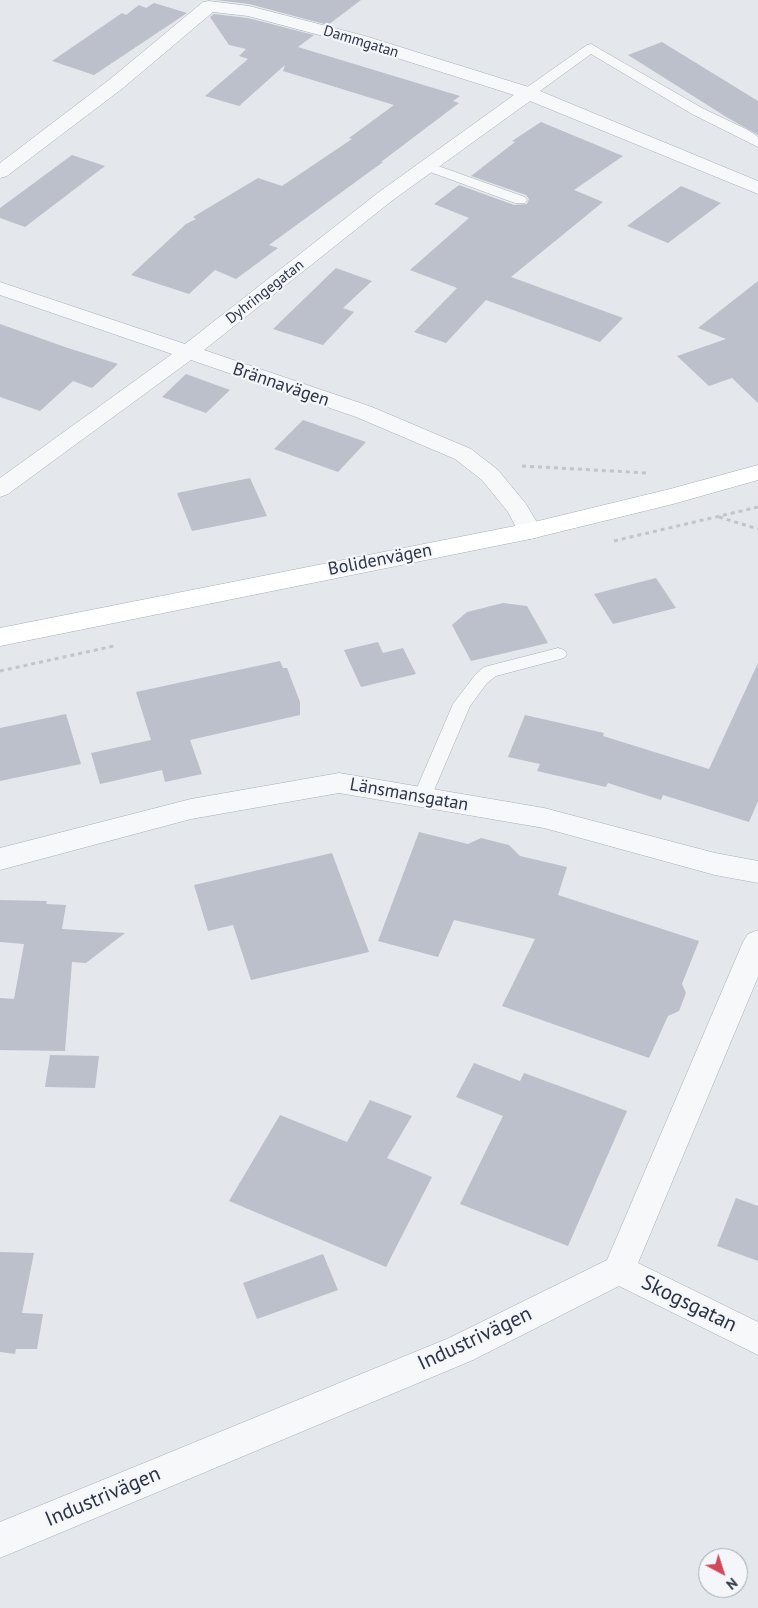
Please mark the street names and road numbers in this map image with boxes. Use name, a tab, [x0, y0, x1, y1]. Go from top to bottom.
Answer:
street label: Dammgatan	[321, 22, 401, 62]
street label: Dyhringegatan	[222, 256, 308, 328]
street label: Brännavägen	[230, 358, 332, 412]
street label: Bolidenvägen	[326, 539, 434, 581]
street label: Länsmansgatan	[348, 774, 470, 816]
street label: Skogsgatan	[637, 1270, 741, 1338]
street label: Industrivägen	[414, 1302, 536, 1376]
street label: Industrivägen	[42, 1461, 164, 1533]

